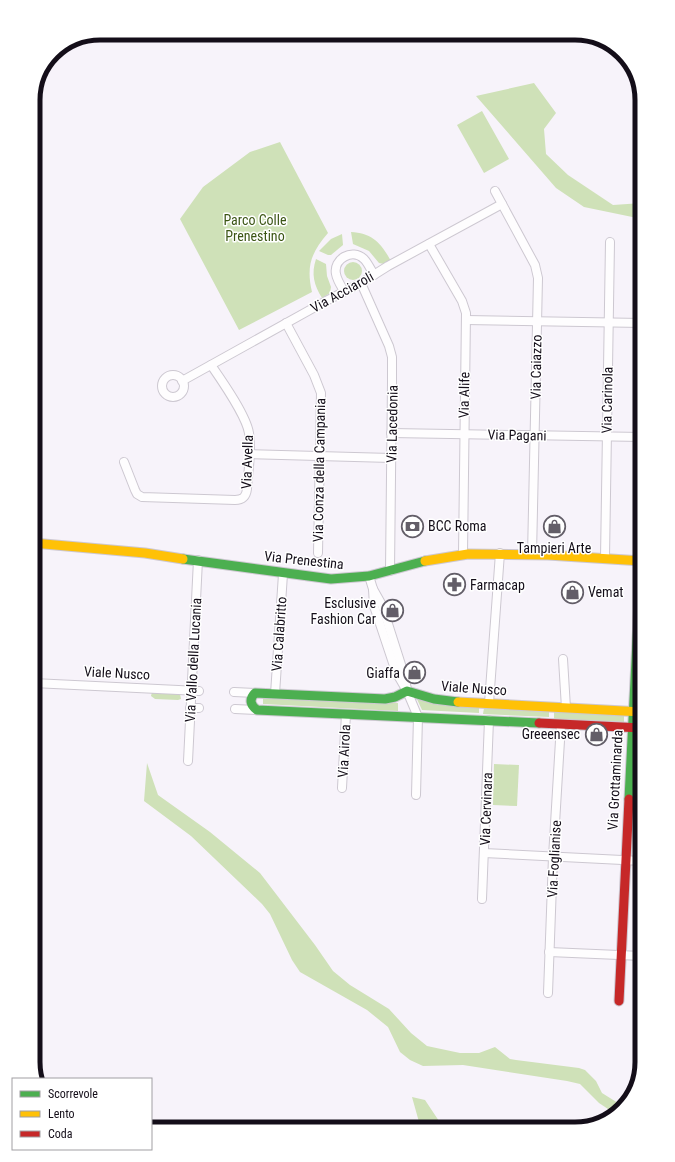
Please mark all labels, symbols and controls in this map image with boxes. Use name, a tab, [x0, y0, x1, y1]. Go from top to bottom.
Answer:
park label: Parco Colle Prenestino	[223, 212, 287, 244]
street label: Via Acciaroli	[308, 268, 376, 316]
street label: Via Caiazzo	[527, 334, 545, 400]
street label: Via Carinola	[598, 366, 616, 434]
street label: Via Alife	[456, 371, 472, 418]
street label: Via Lacedonia	[383, 385, 401, 463]
street label: Via Conza della Campania	[310, 398, 328, 542]
street label: Via Pagani	[487, 426, 547, 444]
street label: Via Avella	[238, 435, 256, 489]
bank icon: BCC Roma	[400, 513, 426, 539]
shop icon: Tampieri Arte	[541, 513, 567, 539]
place label: BCC Roma	[428, 518, 486, 534]
place label: Tampieri Arte	[517, 540, 592, 556]
street label: Via Prenestina	[263, 548, 345, 572]
pharmacy icon: Farmacap	[441, 572, 467, 598]
place label: Farmacap	[470, 577, 525, 593]
shop icon: Vemat	[559, 579, 585, 605]
place label: Vemat	[588, 584, 624, 600]
place label: Esclusive Fashion Car	[311, 595, 376, 627]
street label: Via Calabritto	[268, 596, 290, 672]
street label: Via Vallo della Lucania	[182, 597, 204, 723]
shop icon: Esclusive Fashion Car	[379, 598, 405, 624]
shop icon: Giaffa	[402, 660, 428, 686]
street label: Viale Nusco	[84, 663, 150, 683]
place label: Giaffa	[366, 665, 400, 681]
street label: Viale Nusco	[440, 678, 508, 698]
shop icon: Greeensec	[583, 721, 609, 747]
street label: Via Airola	[335, 724, 353, 778]
place label: Greeensec	[522, 726, 580, 742]
street label: Via Grottaminarda	[604, 729, 626, 831]
street label: Via Cervinara	[477, 772, 495, 846]
street label: Via Foglianise	[544, 819, 564, 898]
legend	[12, 1078, 152, 1150]
text: Scorrevole	[48, 1087, 98, 1101]
text: Lento	[48, 1107, 75, 1121]
text: Coda	[48, 1127, 73, 1141]

